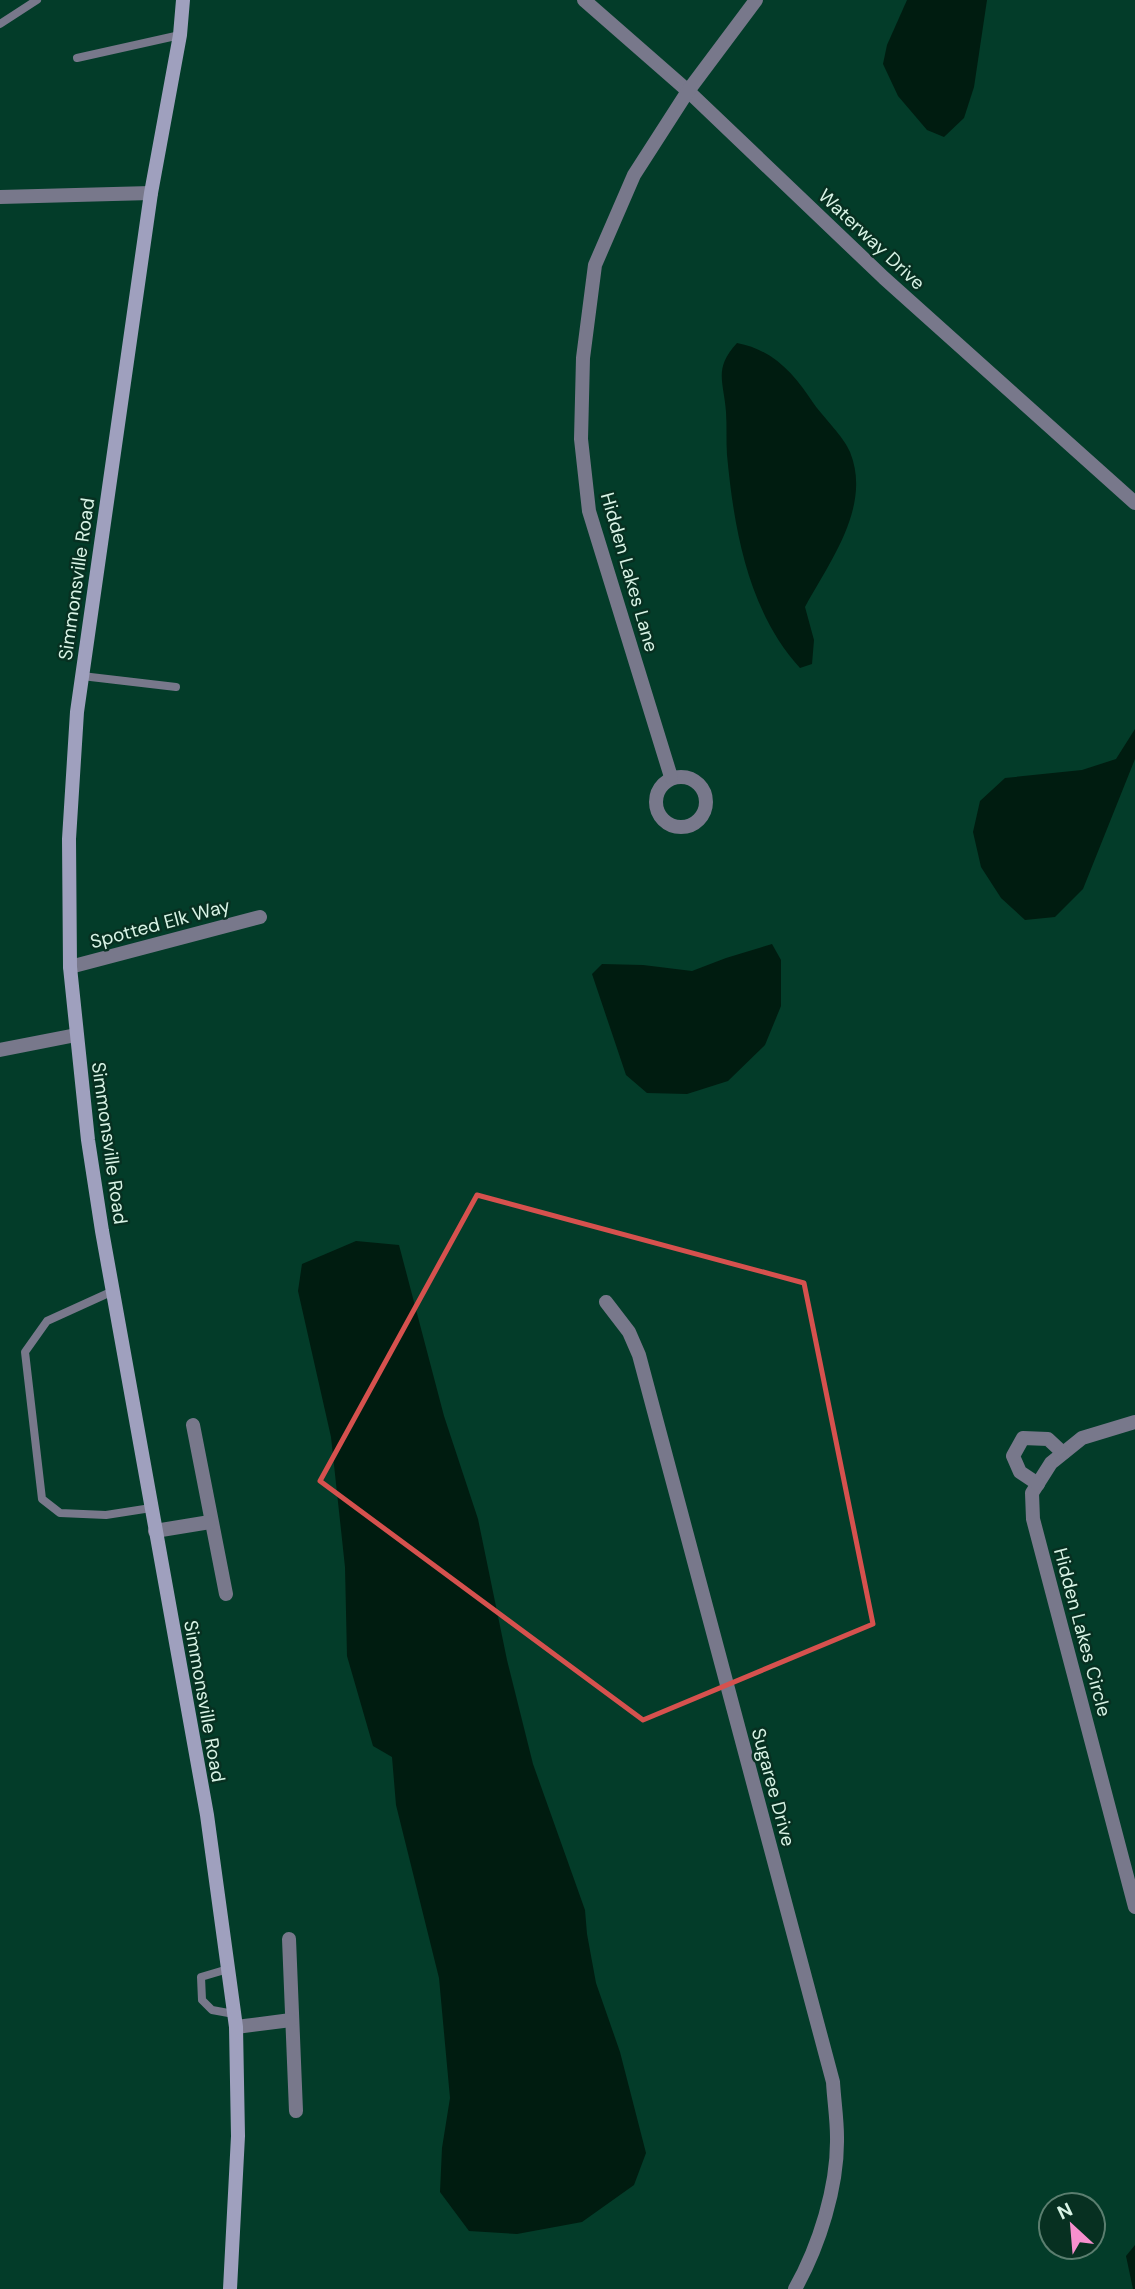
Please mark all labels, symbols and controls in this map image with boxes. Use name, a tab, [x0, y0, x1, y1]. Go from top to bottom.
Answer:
street label: Waterway Drive	[813, 183, 930, 295]
street label: Hidden Lakes Lane	[595, 490, 664, 655]
street label: Simmonsville Road	[53, 496, 100, 662]
street label: Spotted Elk Way	[87, 893, 233, 954]
street label: Simmonsville Road	[86, 1060, 133, 1226]
street label: Hidden Lakes Circle	[1048, 1545, 1117, 1719]
street label: Simmonsville Road	[178, 1618, 231, 1784]
street label: Sugaree Drive	[746, 1725, 801, 1849]
north arrow	[1037, 2191, 1107, 2261]
text: N	[1053, 2197, 1076, 2225]

